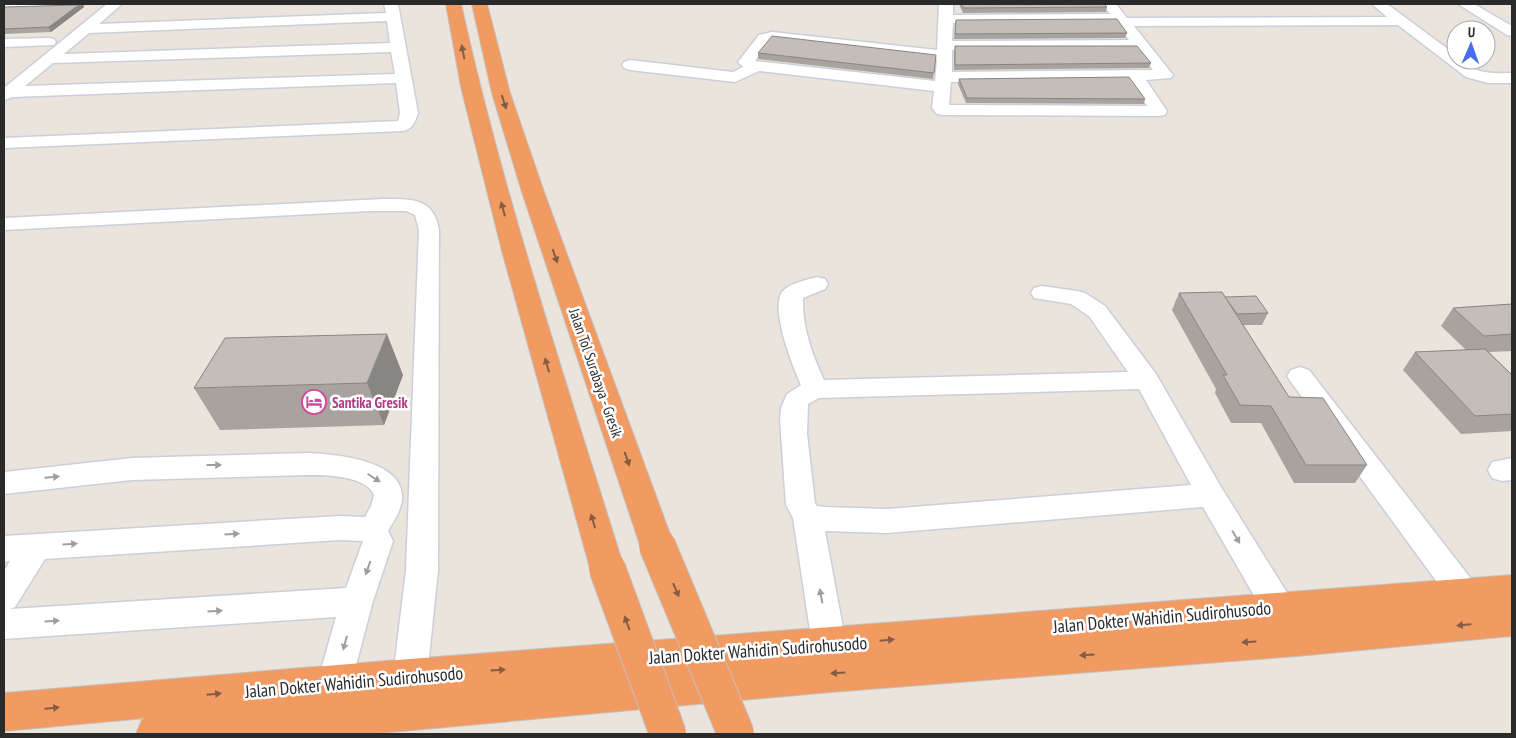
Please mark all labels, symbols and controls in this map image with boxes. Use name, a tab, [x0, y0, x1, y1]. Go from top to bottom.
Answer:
north arrow	[1446, 20, 1496, 70]
text: U	[1468, 23, 1475, 41]
one-way arrow	[458, 43, 466, 59]
one-way arrow	[500, 95, 508, 110]
one-way arrow	[498, 202, 506, 217]
one-way arrow	[551, 249, 559, 264]
street label: Jalan Tol Surabaya - Gresik	[565, 305, 627, 440]
one-way arrow	[543, 358, 551, 373]
hotel icon: Santika Gresik	[301, 389, 327, 415]
place label: Santika Gresik	[332, 393, 408, 412]
one-way arrow	[623, 452, 631, 467]
one-way arrow	[206, 461, 222, 469]
one-way arrow	[44, 472, 60, 480]
one-way arrow	[368, 473, 381, 482]
one-way arrow	[589, 514, 597, 529]
one-way arrow	[224, 530, 240, 538]
one-way arrow	[1232, 530, 1241, 543]
one-way arrow	[62, 539, 78, 547]
one-way arrow	[364, 561, 372, 576]
one-way arrow	[673, 583, 680, 598]
one-way arrow	[816, 588, 824, 604]
street label: Jalan Dokter Wahidin Sudirohusodo	[1051, 596, 1272, 638]
one-way arrow	[207, 606, 223, 614]
one-way arrow	[623, 615, 631, 630]
one-way arrow	[45, 617, 61, 625]
one-way arrow	[1455, 621, 1471, 629]
street label: Jalan Dokter Wahidin Sudirohusodo	[647, 631, 868, 669]
one-way arrow	[341, 635, 349, 650]
one-way arrow	[879, 635, 895, 643]
one-way arrow	[1241, 639, 1257, 647]
one-way arrow	[1079, 651, 1095, 659]
street label: Jalan Dokter Wahidin Sudirohusodo	[243, 661, 464, 703]
one-way arrow	[491, 666, 507, 674]
one-way arrow	[830, 670, 846, 678]
one-way arrow	[207, 690, 223, 698]
one-way arrow	[45, 703, 61, 711]

